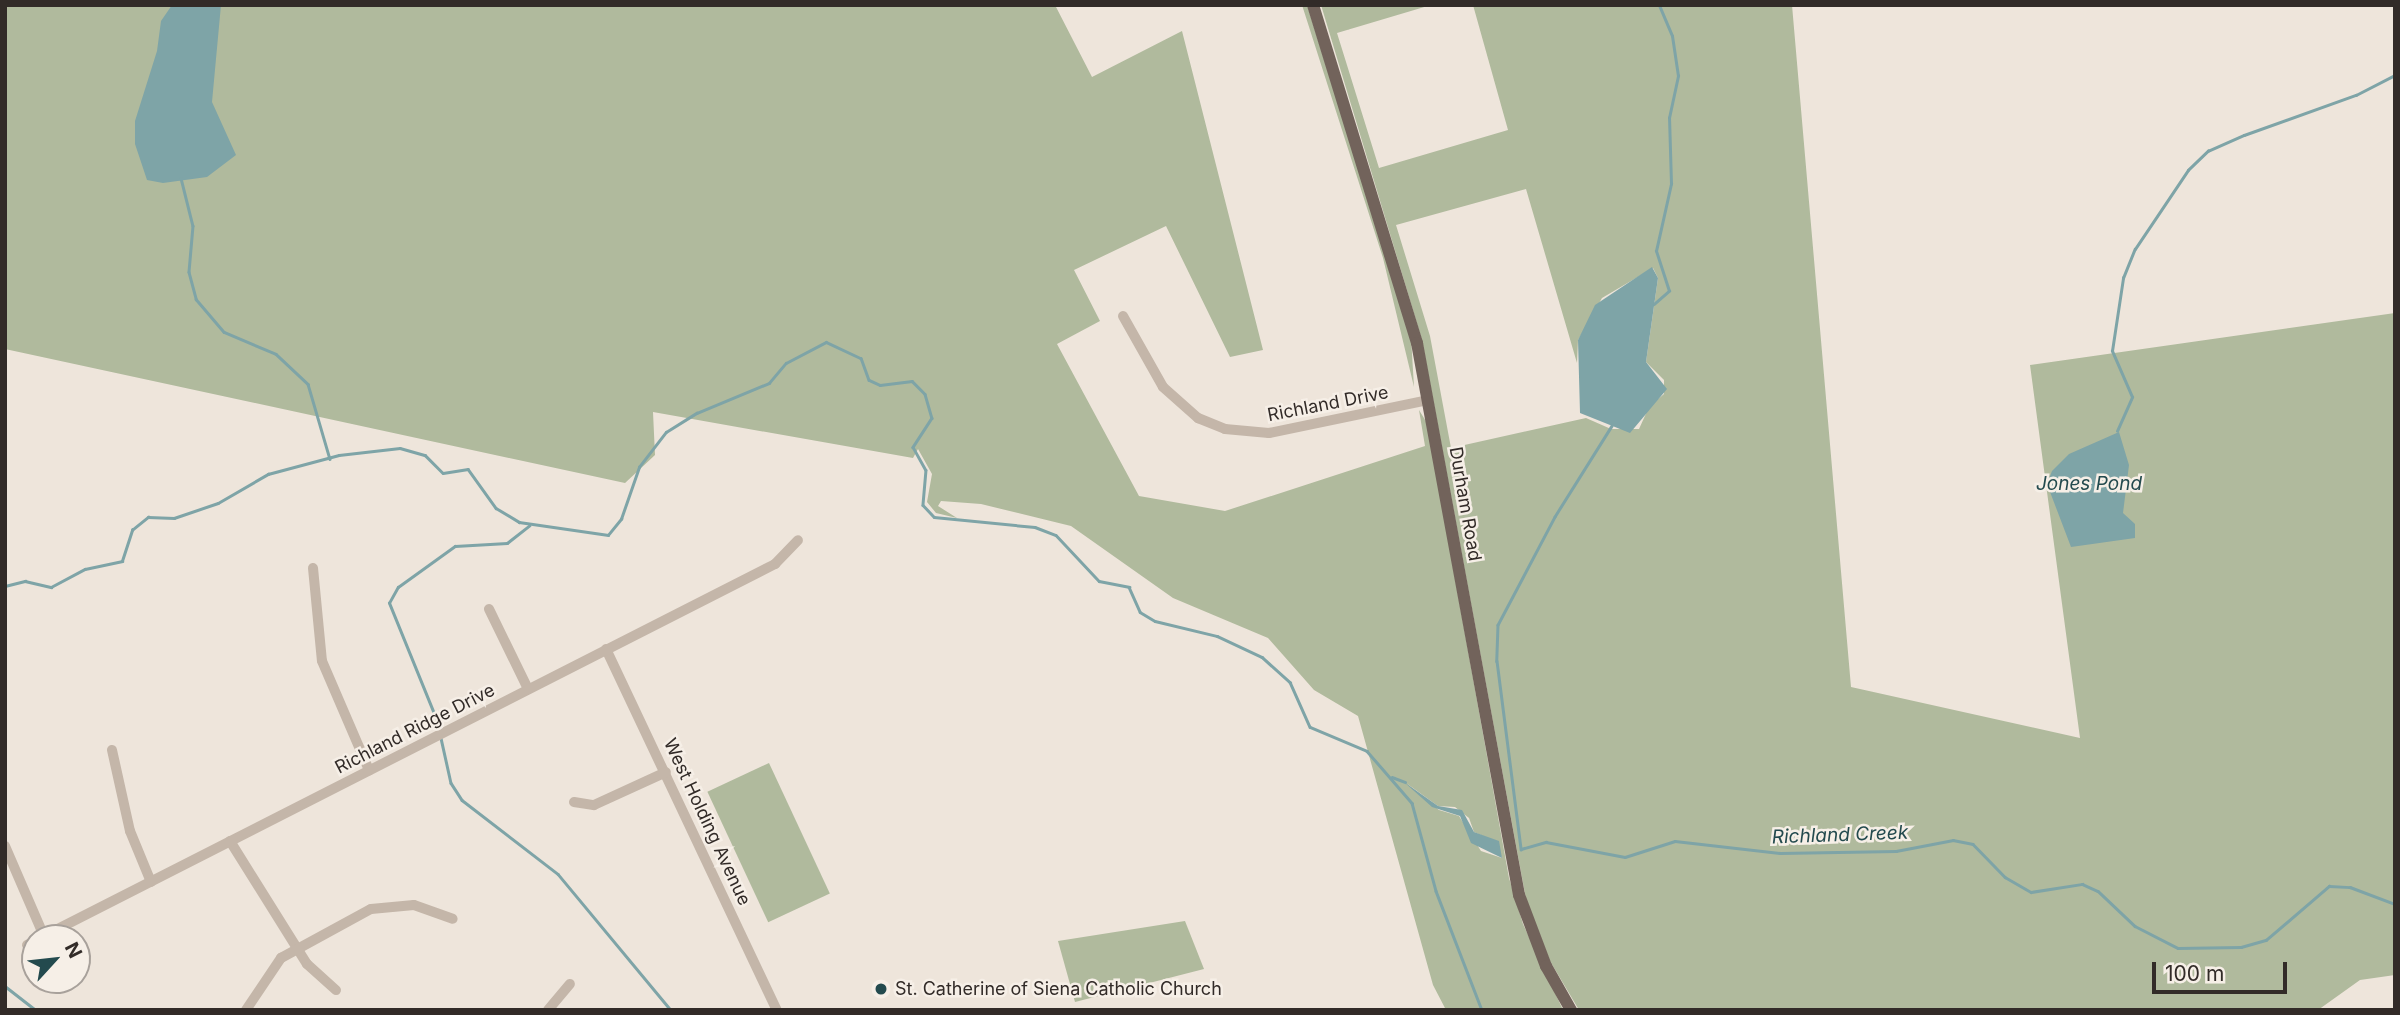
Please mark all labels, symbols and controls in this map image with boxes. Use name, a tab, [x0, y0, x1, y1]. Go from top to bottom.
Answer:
street label: Richland Drive	[1266, 382, 1390, 426]
street label: Durham Road	[1444, 445, 1486, 563]
water label: Jones Pond	[2036, 473, 2142, 495]
street label: Richland Ridge Drive	[332, 679, 498, 779]
street label: West Holding Avenue	[659, 735, 755, 909]
water label: Richland Creek	[1771, 821, 1909, 849]
north arrow	[21, 924, 91, 994]
text: N	[60, 938, 87, 962]
scale bar	[2155, 948, 2290, 992]
text: 100 m	[2165, 961, 2224, 986]
place label: St. Catherine of Siena Catholic Church	[895, 978, 1222, 1000]
marker: St. Catherine of Siena Catholic Church	[873, 981, 889, 997]

